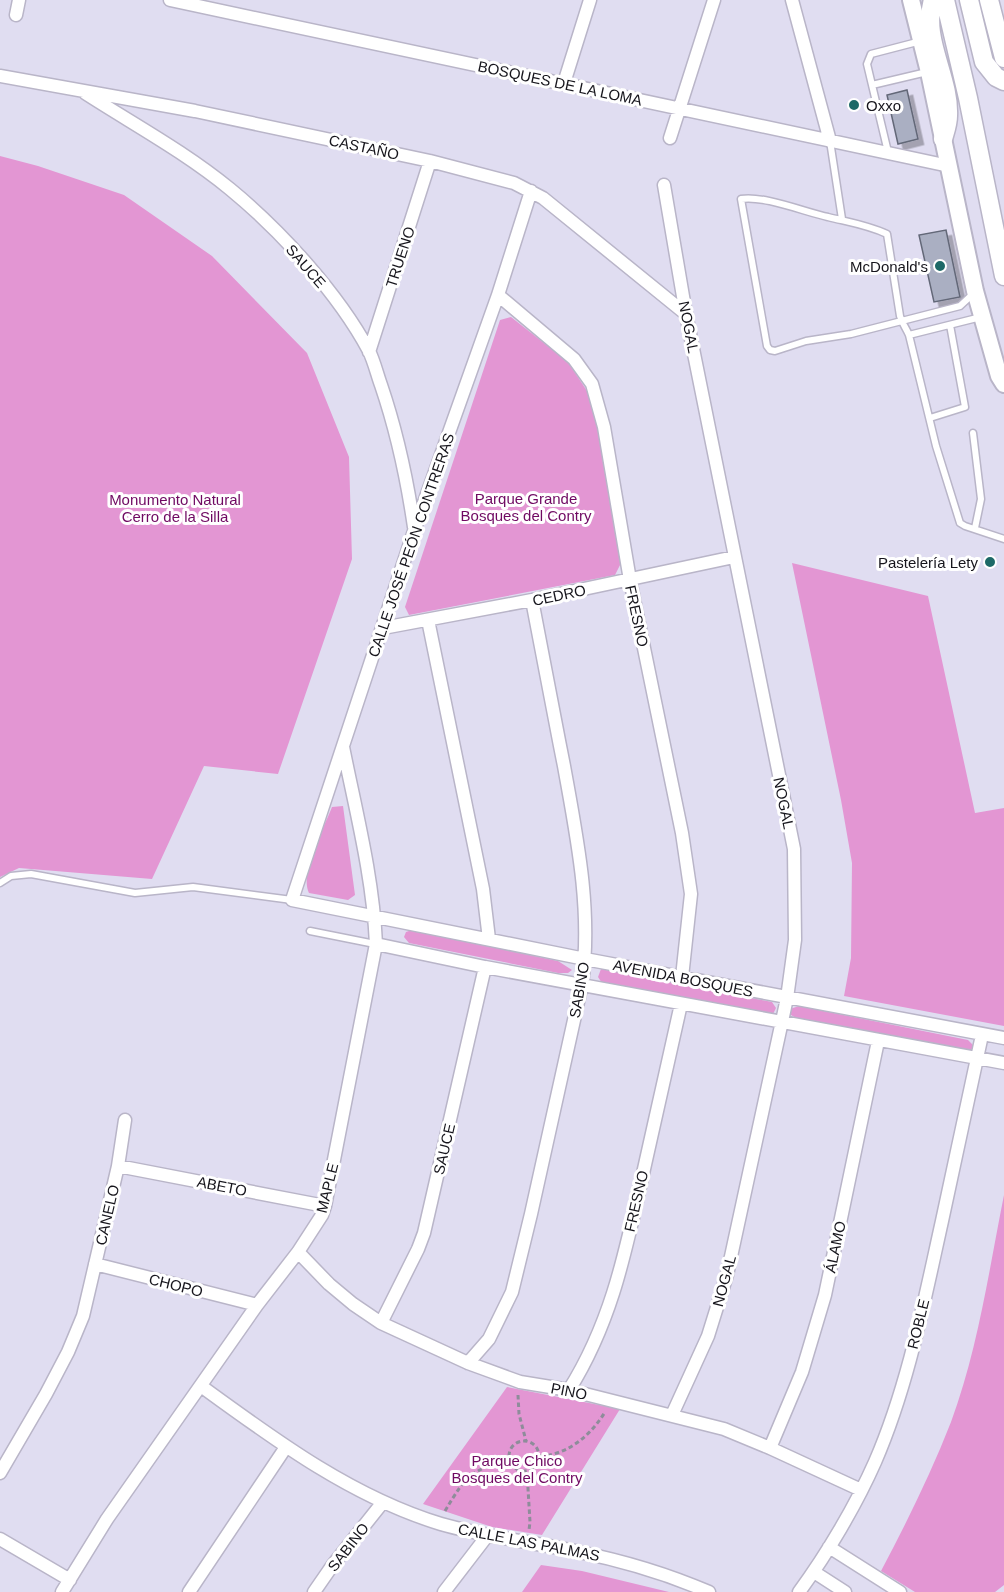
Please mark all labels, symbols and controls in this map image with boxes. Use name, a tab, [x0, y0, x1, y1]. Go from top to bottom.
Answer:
street label: BOSQUES DE LA LOMA	[476, 57, 644, 109]
place label: Oxxo	[866, 97, 901, 114]
marker: Oxxo	[847, 98, 861, 112]
street label: CASTAÑO	[327, 131, 401, 163]
street label: TRUENO	[382, 224, 418, 290]
street label: SAUCE	[283, 241, 329, 291]
place label: McDonald's	[850, 258, 928, 275]
marker: McDonald's	[933, 259, 947, 273]
street label: NOGAL	[676, 300, 702, 354]
street label: CALLE JOSÉ PEÓN CONTRERAS	[365, 431, 457, 659]
park label: Parque Grande Bosques del Contry	[461, 490, 592, 524]
park label: Monumento Natural Cerro de la Silla	[109, 491, 241, 525]
place label: Pastelería Lety	[878, 554, 978, 571]
marker: Pastelería Lety	[983, 555, 997, 569]
street label: CEDRO	[531, 581, 587, 609]
street label: FRESNO	[622, 584, 652, 648]
street label: NOGAL	[770, 776, 798, 830]
street label: AVENIDA BOSQUES	[612, 956, 754, 1000]
street label: SABINO	[566, 961, 592, 1019]
street label: SAUCE	[430, 1122, 458, 1176]
street label: MAPLE	[313, 1161, 341, 1215]
street label: FRESNO	[621, 1169, 651, 1233]
street label: ABETO	[196, 1173, 248, 1199]
street label: CANELO	[92, 1183, 122, 1247]
street label: ÁLAMO	[821, 1220, 849, 1274]
street label: NOGAL	[709, 1253, 739, 1309]
street label: CHOPO	[147, 1270, 205, 1300]
street label: ROBLE	[904, 1297, 932, 1351]
street label: PINO	[549, 1379, 589, 1403]
park label: Parque Chico Bosques del Contry	[452, 1452, 583, 1486]
street label: SABINO	[324, 1519, 372, 1575]
street label: CALLE LAS PALMAS	[457, 1520, 601, 1564]

